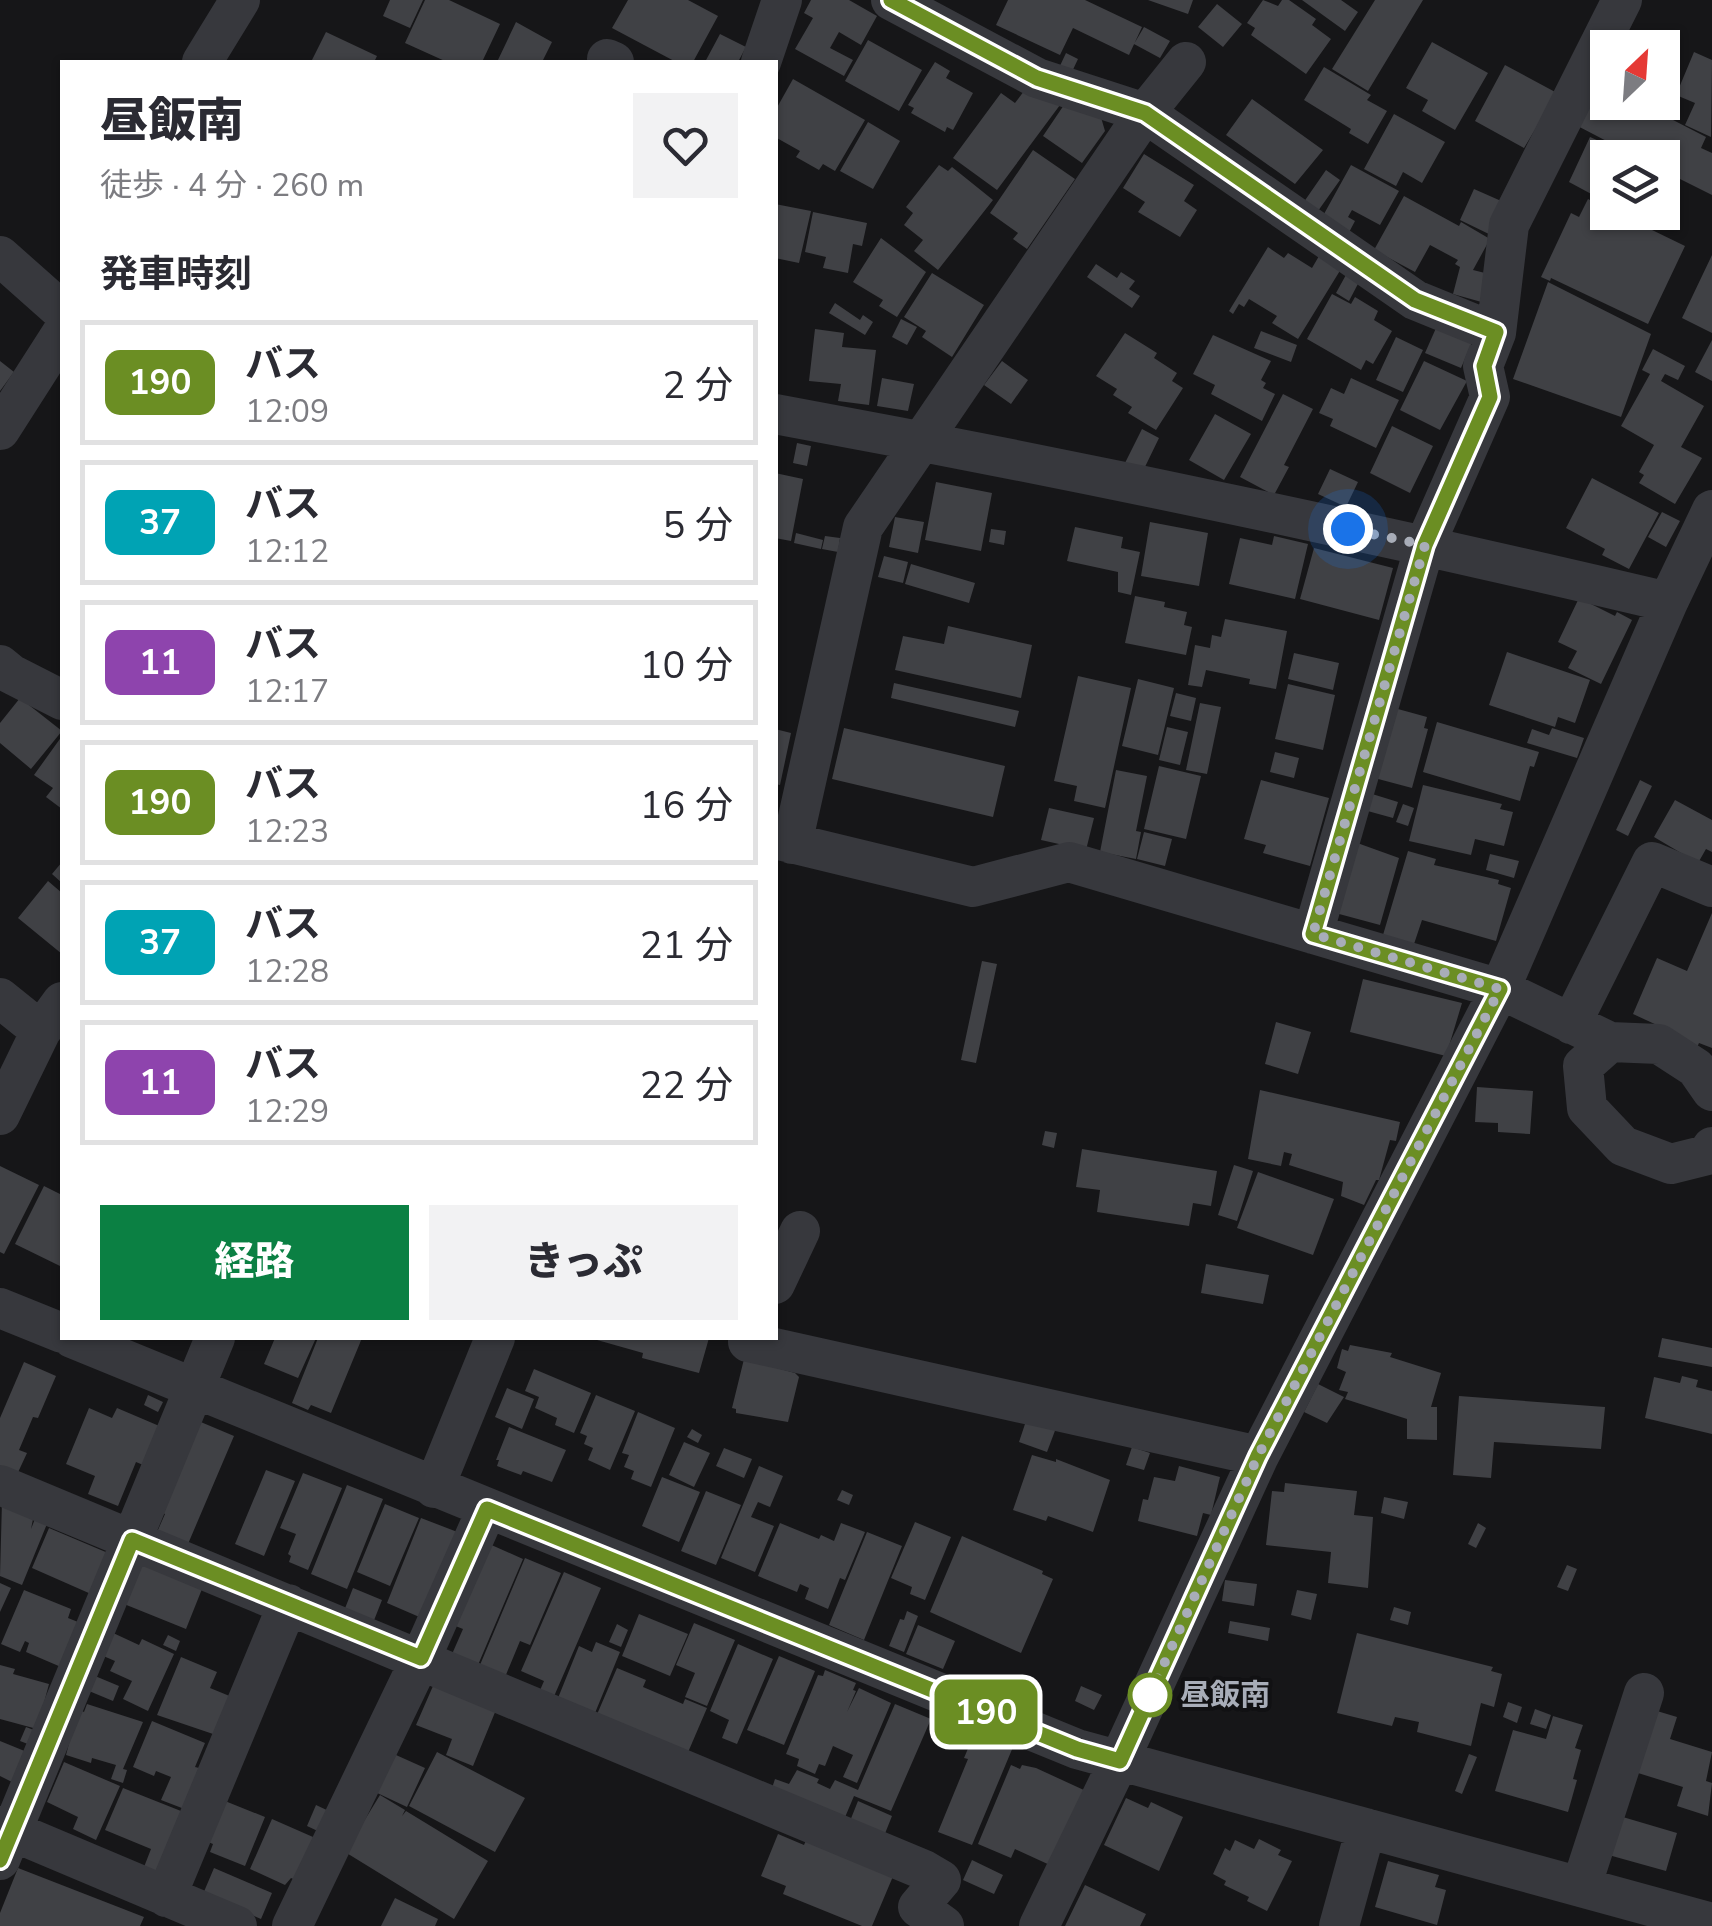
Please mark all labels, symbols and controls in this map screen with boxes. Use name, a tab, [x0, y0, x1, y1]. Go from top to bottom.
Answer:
north arrow	[1590, 30, 1680, 120]
map controls	[1590, 30, 1680, 230]
text: 昼飯南	[100, 88, 244, 154]
button: heart	[633, 93, 738, 198]
button: layers	[1590, 140, 1680, 230]
text: 徒歩 · 4 分 · 260 m	[100, 164, 364, 207]
text: 発車時刻	[100, 249, 252, 300]
text: バス	[245, 339, 321, 390]
text: 190	[128, 359, 192, 406]
text: 2 分	[662, 360, 733, 411]
text: 12:09	[245, 390, 329, 433]
text: バス	[245, 479, 321, 530]
text: 37	[139, 499, 181, 546]
text: 5 分	[662, 500, 733, 551]
your location	[1323, 504, 1373, 554]
text: 12:12	[245, 530, 329, 573]
text: バス	[245, 619, 321, 670]
text: 11	[139, 639, 181, 686]
text: 10 分	[640, 640, 733, 691]
text: 12:17	[245, 670, 329, 713]
text: バス	[245, 759, 321, 810]
text: 190	[128, 779, 192, 826]
text: 16 分	[640, 780, 733, 831]
text: 12:23	[245, 810, 329, 853]
text: バス	[245, 899, 321, 950]
text: 37	[139, 919, 181, 966]
text: 21 分	[640, 920, 733, 971]
text: 12:28	[245, 950, 329, 993]
text: バス	[245, 1039, 321, 1090]
text: 11	[139, 1059, 181, 1106]
text: 22 分	[640, 1060, 733, 1111]
text: 12:29	[245, 1090, 329, 1133]
button: 経路	[100, 1205, 409, 1320]
button: きっぷ	[429, 1205, 738, 1320]
marker: 昼飯南	[1129, 1674, 1171, 1716]
place label: 昼飯南	[1180, 1675, 1270, 1716]
line badge: 190	[928, 1680, 1044, 1744]
text: 190	[954, 1689, 1018, 1736]

